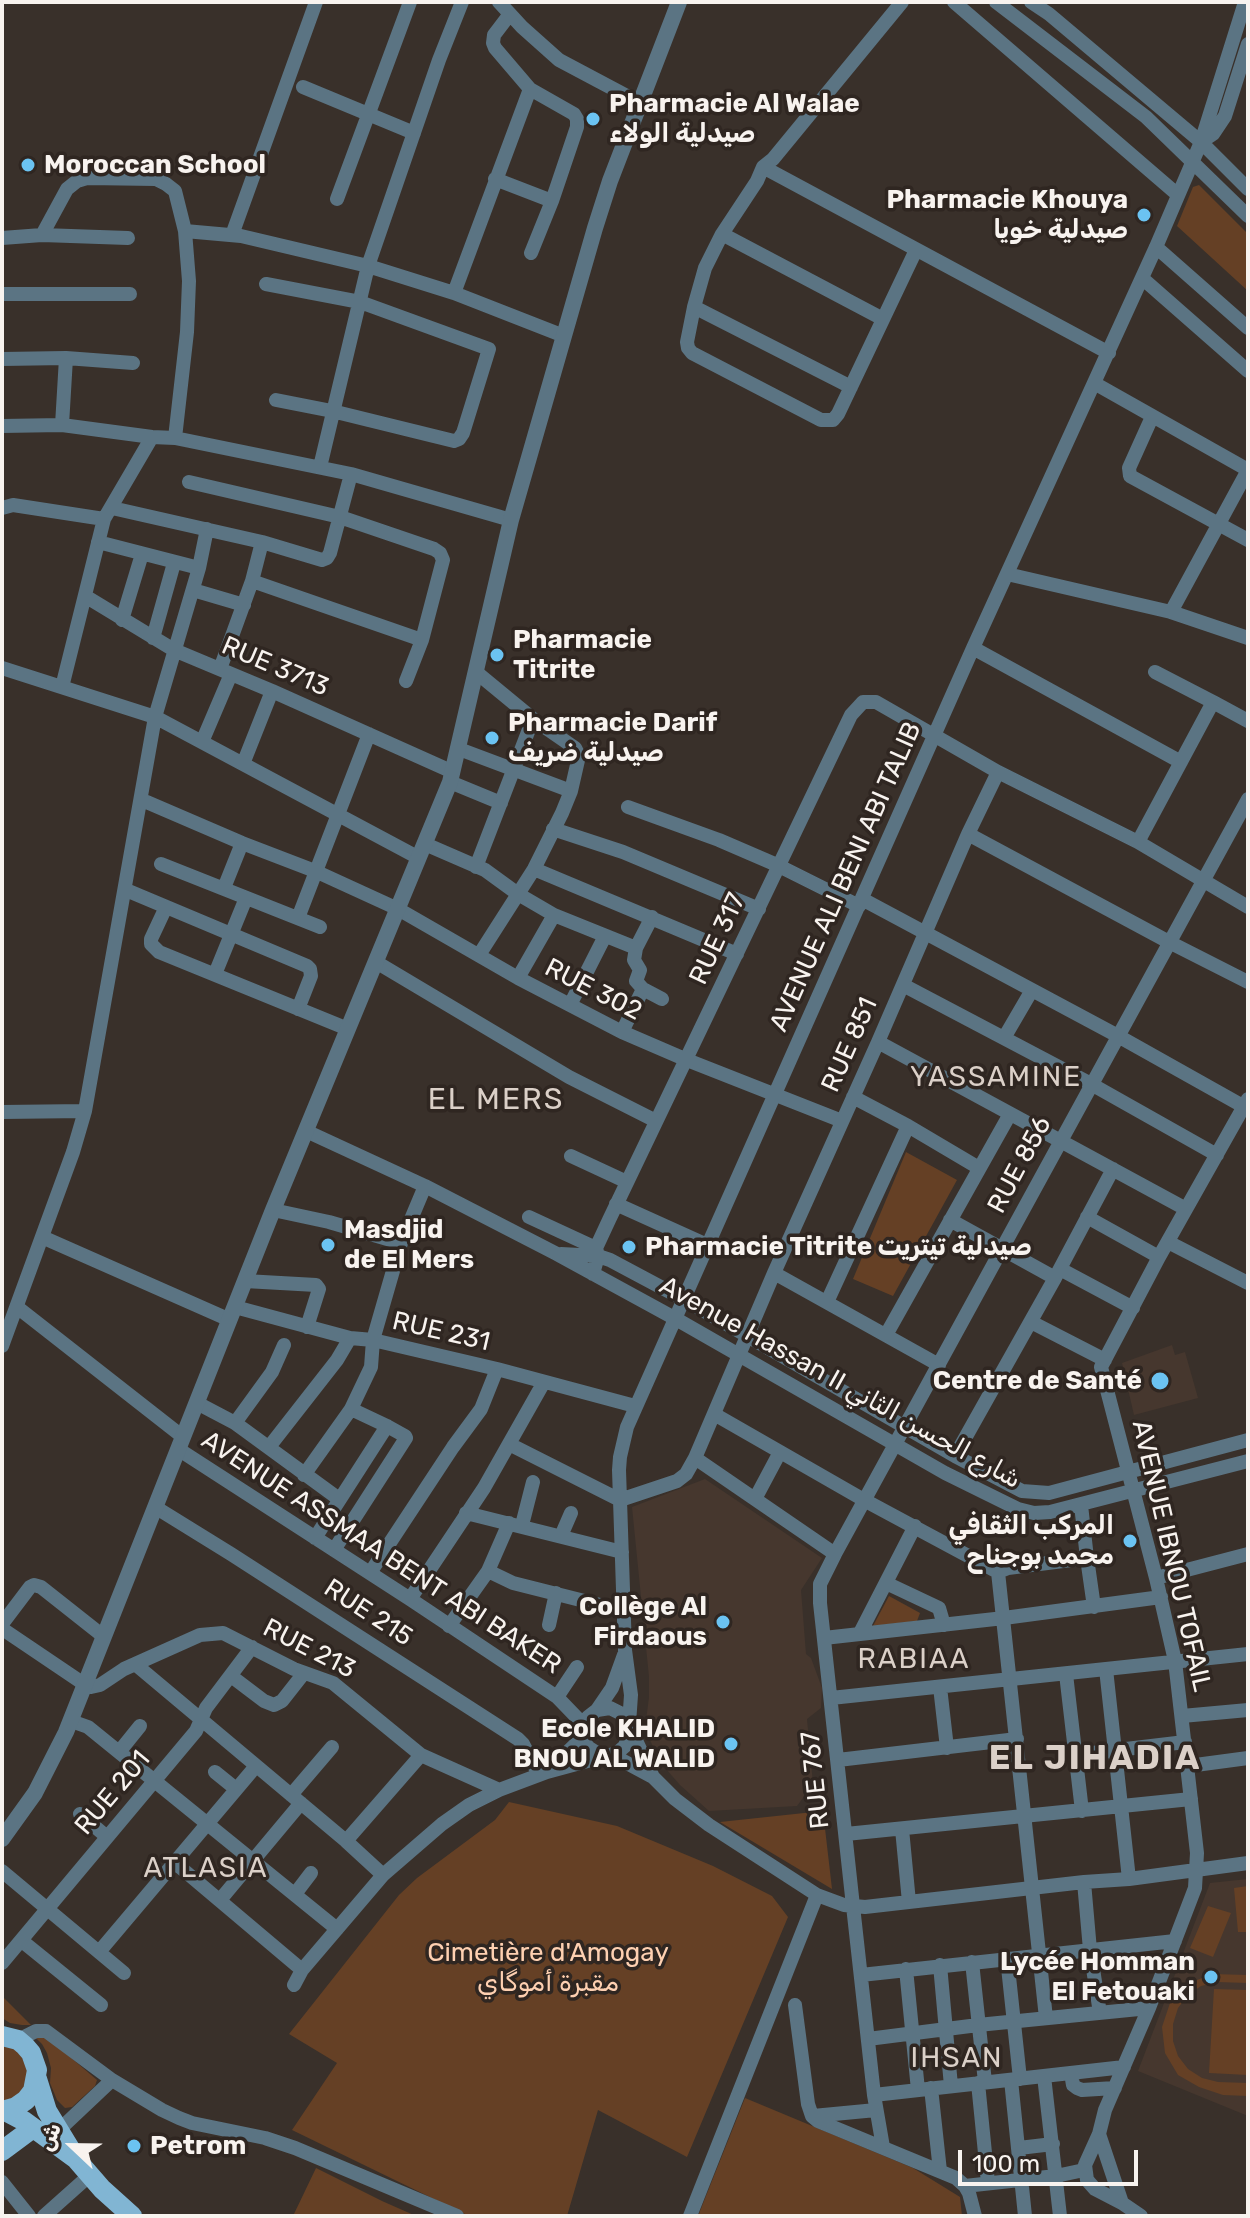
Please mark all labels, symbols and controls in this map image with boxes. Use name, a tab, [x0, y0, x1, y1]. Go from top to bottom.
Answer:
place label: Pharmacie Al Walae صيدلية الولاء	[609, 88, 860, 150]
marker: Pharmacie Al Walae صيدلية الولاء	[584, 110, 602, 128]
place label: Moroccan School	[44, 149, 266, 181]
marker: Moroccan School	[19, 156, 37, 174]
place label: Pharmacie Khouya صيدلية خويا	[886, 184, 1128, 246]
marker: Pharmacie Khouya صيدلية خويا	[1135, 206, 1153, 224]
place label: Pharmacie Titrite	[513, 624, 652, 686]
street label: RUE 3713	[217, 631, 333, 703]
marker: Pharmacie Titrite	[488, 646, 506, 664]
place label: Pharmacie Darif صيدلية ضريف	[508, 707, 717, 768]
street label: AVENUE ALI BENI ABI TALIB	[764, 717, 928, 1037]
marker: Pharmacie Darif صيدلية ضريف	[483, 729, 501, 747]
street label: RUE 317	[683, 888, 753, 990]
street label: RUE 302	[539, 952, 647, 1028]
street label: RUE 851	[815, 993, 885, 1097]
district label: YASSAMINE	[910, 1061, 1082, 1095]
district label: EL MERS	[428, 1082, 564, 1118]
street label: RUE 856	[982, 1111, 1058, 1219]
place label: Masdjid de El Mers	[344, 1214, 474, 1276]
place label: Pharmacie Titrite صيدلية تيتريت	[645, 1231, 1032, 1263]
marker: Masdjid de El Mers	[319, 1236, 337, 1254]
marker: Pharmacie Titrite صيدلية تيتريت	[620, 1238, 638, 1256]
street label: Avenue Hassan II شارع الحسن الثاني	[654, 1270, 1026, 1496]
street label: RUE 231	[389, 1306, 493, 1358]
place label: Centre de Santé	[933, 1365, 1142, 1397]
marker: Centre de Santé	[1149, 1370, 1171, 1392]
street label: AVENUE IBNOU TOFAIL	[1125, 1417, 1217, 1695]
street label: AVENUE ASSMAA BENT ABI BAKER	[195, 1425, 567, 1681]
place label: المركب الثقافي محمد بوجناح	[949, 1510, 1114, 1572]
marker: المركب الثقافي محمد بوجناح	[1121, 1532, 1139, 1550]
street label: RUE 215	[318, 1573, 418, 1653]
place label: Collège Al Firdaous	[579, 1591, 707, 1652]
street label: RUE 213	[258, 1613, 360, 1685]
marker: Collège Al Firdaous	[714, 1613, 732, 1631]
district label: RABIAA	[858, 1643, 970, 1677]
place label: Ecole KHALID BNOU AL WALID	[513, 1713, 715, 1774]
street label: RUE 767	[795, 1730, 837, 1830]
marker: Ecole KHALID BNOU AL WALID	[722, 1735, 740, 1753]
district label: EL JIHADIA	[989, 1739, 1201, 1779]
street label: RUE 201	[69, 1745, 157, 1841]
district label: ATLASIA	[144, 1852, 268, 1886]
park label: Cimetière d'Amogay مقبرة أموگاي	[427, 1937, 669, 1998]
place label: Lycée Homman El Fetouaki	[1000, 1946, 1195, 2008]
marker: Lycée Homman El Fetouaki	[1202, 1968, 1220, 1986]
district label: IHSAN	[911, 2042, 1003, 2076]
north arrow	[32, 2106, 112, 2186]
text: ش	[32, 2119, 67, 2155]
place label: Petrom	[150, 2130, 246, 2162]
scale bar	[962, 2134, 1142, 2184]
marker: Petrom	[125, 2137, 143, 2155]
text: 100 m	[972, 2150, 1040, 2178]

